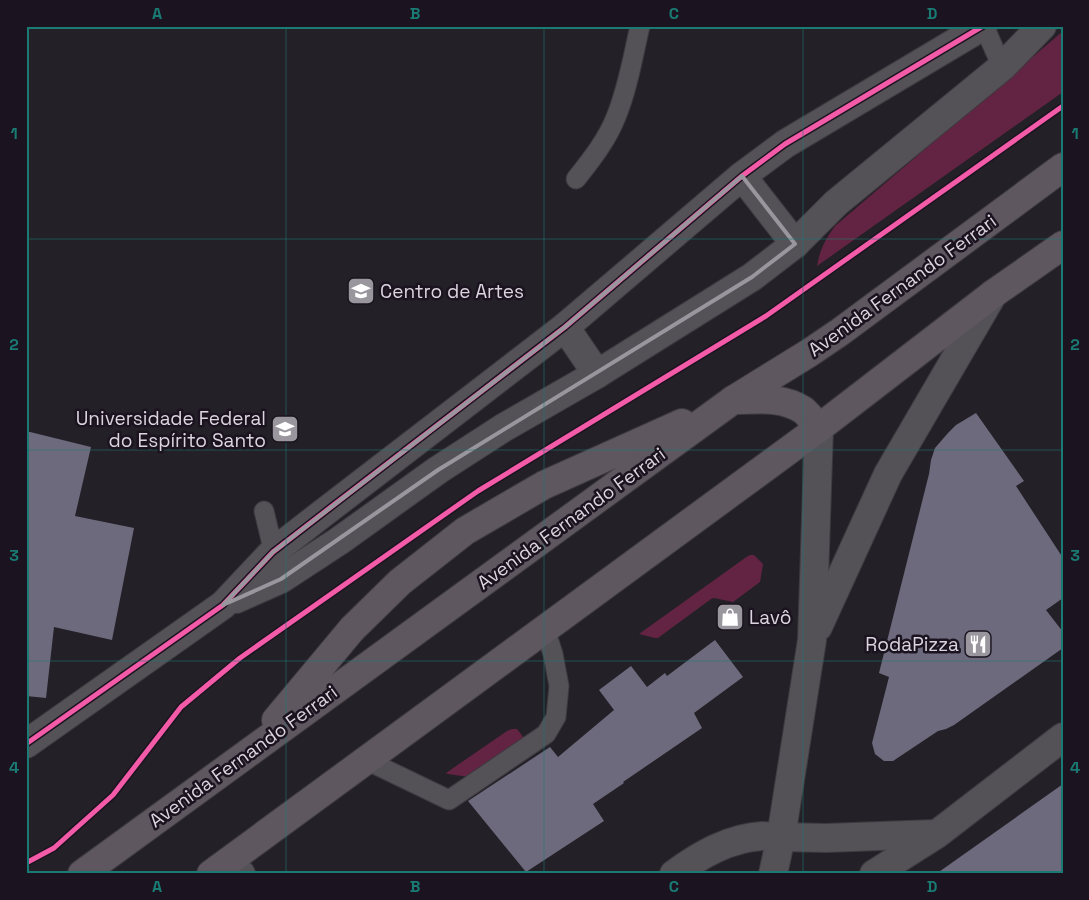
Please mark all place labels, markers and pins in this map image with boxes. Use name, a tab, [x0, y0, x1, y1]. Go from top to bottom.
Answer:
school or university icon: Centro de Artes	[346, 276, 376, 306]
place label: Centro de Artes	[380, 279, 524, 304]
place label: Universidade Federal do Espírito Santo	[76, 406, 266, 453]
school or university icon: Universidade Federal do Espírito Santo	[270, 414, 300, 444]
shop icon: Lavô	[715, 602, 745, 632]
place label: Lavô	[749, 605, 791, 630]
restaurant icon: RodaPizza	[963, 629, 993, 659]
place label: RodaPizza	[865, 632, 959, 657]

